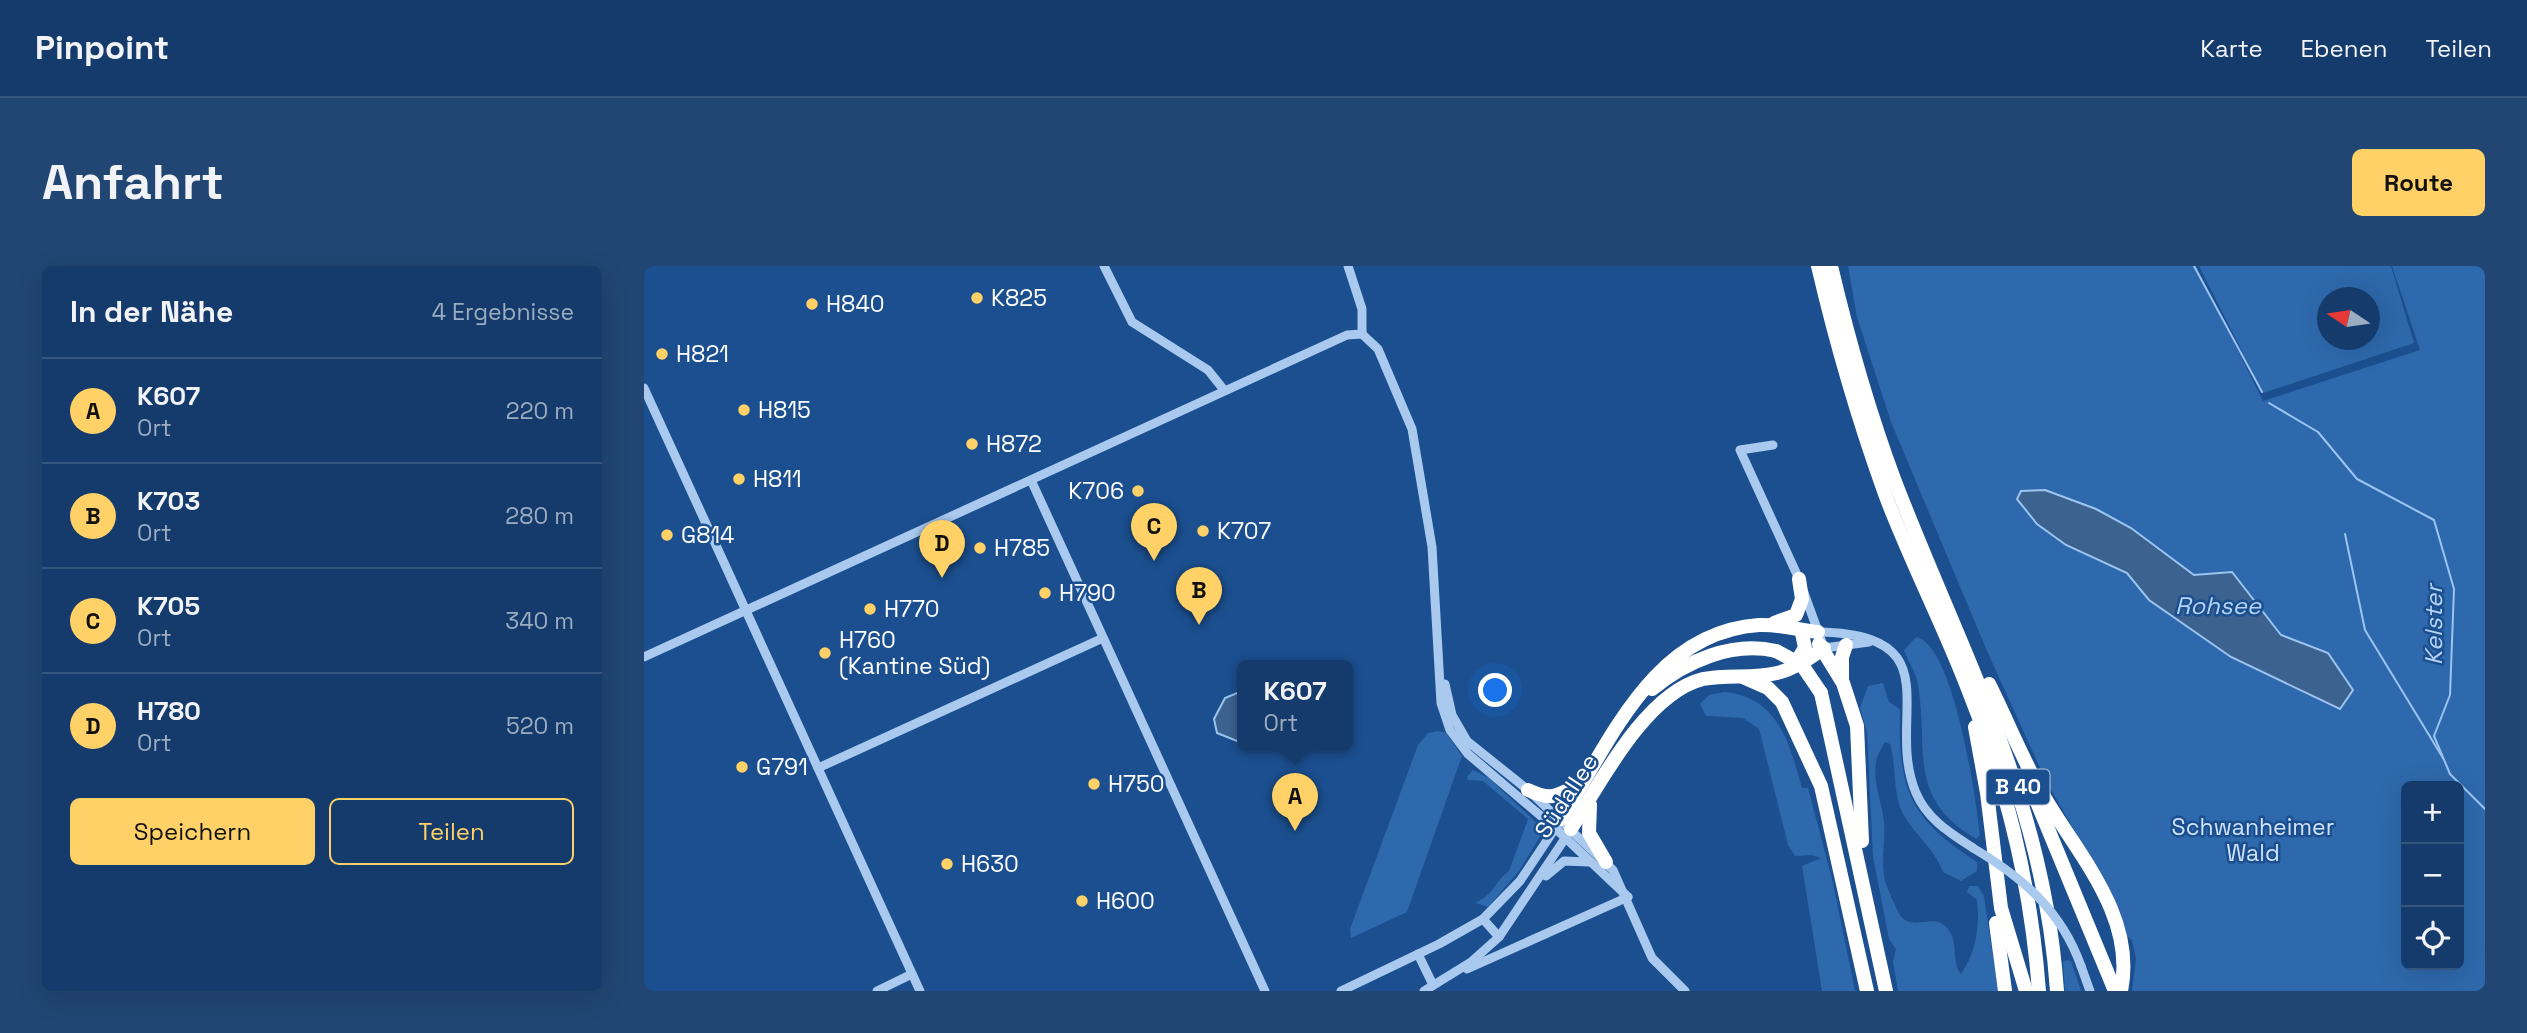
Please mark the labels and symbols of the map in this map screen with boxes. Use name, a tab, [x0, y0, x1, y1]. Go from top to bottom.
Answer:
place label: K825	[991, 283, 1047, 313]
north arrow	[2317, 287, 2380, 350]
place label: H840	[826, 289, 885, 319]
marker: K825	[969, 290, 985, 306]
marker: H840	[804, 296, 820, 312]
place label: H821	[676, 339, 729, 369]
marker: H821	[654, 346, 670, 362]
place label: H815	[758, 395, 811, 425]
marker: H815	[736, 402, 752, 418]
place label: H872	[986, 429, 1042, 459]
marker: H872	[964, 436, 980, 452]
place label: H811	[753, 464, 802, 494]
marker: H811	[731, 471, 747, 487]
place label: K706	[1068, 476, 1124, 506]
marker: K706	[1130, 483, 1146, 499]
pin: C	[1131, 503, 1177, 561]
place label: K707	[1217, 516, 1271, 546]
place label: G814	[681, 520, 735, 550]
pin: D	[919, 520, 965, 578]
marker: K707	[1195, 523, 1211, 539]
marker: G814	[659, 527, 675, 543]
place label: H785	[994, 533, 1050, 563]
marker: H785	[972, 540, 988, 556]
pin: B	[1176, 567, 1222, 625]
place label: H790	[1059, 578, 1116, 608]
water label: Kelster	[2418, 582, 2449, 665]
marker: H790	[1037, 585, 1053, 601]
water label: Rohsee	[2175, 590, 2262, 621]
place label: H770	[884, 594, 940, 624]
marker: H770	[862, 601, 878, 617]
place label: H760 (Kantine Süd)	[839, 625, 990, 681]
marker: H760 (Kantine Süd)	[817, 645, 833, 661]
your location	[1478, 673, 1512, 707]
street label: Südallee	[1528, 748, 1604, 844]
place label: G791	[756, 752, 808, 782]
marker: G791	[734, 759, 750, 775]
place label: H750	[1108, 769, 1165, 799]
road number: B 40	[1986, 770, 2050, 804]
pin: A	[1272, 773, 1318, 831]
marker: H750	[1086, 776, 1102, 792]
park label: Schwanheimer Wald	[2172, 812, 2334, 868]
place label: H630	[961, 849, 1019, 879]
marker: H630	[939, 856, 955, 872]
place label: H600	[1096, 886, 1155, 916]
marker: H600	[1074, 893, 1090, 909]

